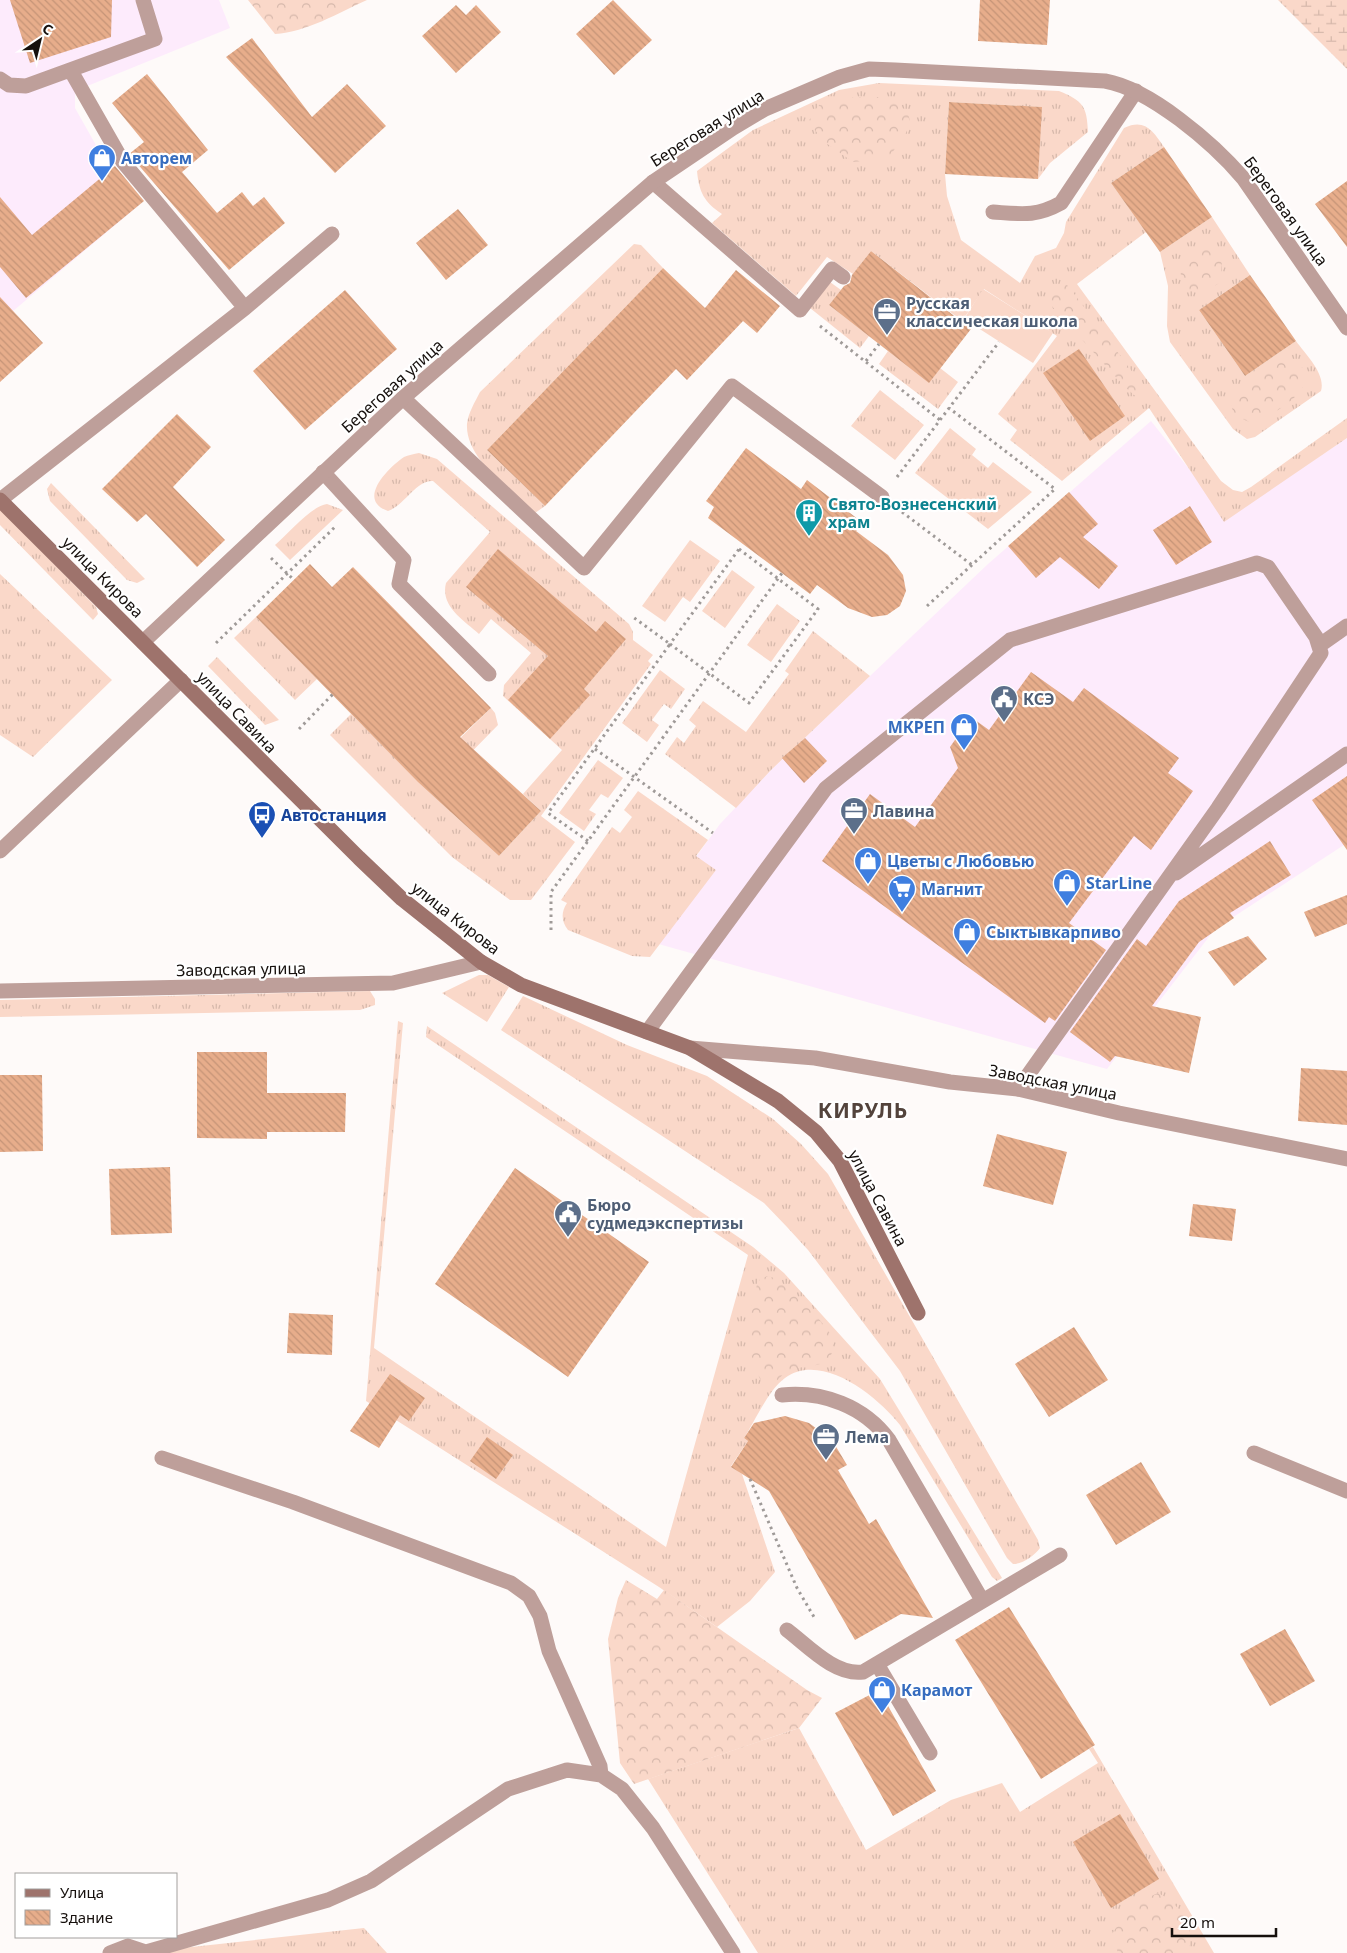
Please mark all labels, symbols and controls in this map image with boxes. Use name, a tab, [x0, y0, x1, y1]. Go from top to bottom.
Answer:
north arrow	[15, 15, 65, 65]
text: С	[39, 19, 57, 39]
street label: Береговая улица	[646, 84, 768, 172]
shop icon: Авторем	[87, 143, 117, 182]
place label: Авторем	[121, 147, 192, 169]
street label: Береговая улица	[1239, 152, 1333, 270]
place label: Русская классическая школа	[906, 292, 1078, 332]
office icon: Русская классическая школа	[872, 297, 902, 336]
street label: Береговая улица	[336, 334, 448, 438]
place label: Свято-Вознесенский храм	[828, 493, 997, 533]
building icon: Свято-Вознесенский храм	[794, 498, 824, 537]
street label: улица Кирова	[58, 532, 148, 622]
street label: улица Савина	[192, 666, 282, 758]
public building icon: КСЭ	[989, 684, 1019, 723]
place label: КСЭ	[1023, 688, 1055, 710]
shop icon: МКРЕП	[949, 712, 979, 751]
place label: МКРЕП	[888, 716, 945, 738]
office icon: Лавина	[839, 796, 869, 835]
bus stop icon: Автостанция	[247, 800, 277, 839]
place label: Лавина	[873, 800, 935, 822]
place label: Автостанция	[281, 804, 387, 826]
shop icon: Цветы с Любовью	[853, 846, 883, 885]
place label: Цветы с Любовью	[887, 850, 1034, 872]
shop icon: StarLine	[1052, 868, 1082, 907]
place label: StarLine	[1086, 872, 1152, 894]
supermarket icon: Магнит	[887, 874, 917, 913]
street label: улица Кирова	[407, 877, 505, 959]
place label: Магнит	[921, 878, 983, 900]
shop icon: Сыктывкарпиво	[952, 917, 982, 956]
place label: Сыктывкарпиво	[986, 921, 1121, 943]
street label: Заводская улица	[176, 957, 306, 981]
street label: Заводская улица	[987, 1059, 1119, 1105]
district label: КИРУЛЬ	[818, 1096, 908, 1124]
street label: улица Савина	[843, 1146, 913, 1250]
place label: Бюро судмедэкспертизы	[587, 1194, 744, 1234]
public building icon: Бюро судмедэкспертизы	[553, 1199, 583, 1238]
office icon: Лема	[811, 1422, 841, 1461]
place label: Лема	[845, 1426, 889, 1448]
shop icon: Карамот	[867, 1675, 897, 1714]
place label: Карамот	[901, 1679, 972, 1701]
legend	[15, 1873, 178, 1938]
text: Улица	[60, 1882, 104, 1902]
scale bar	[1172, 1906, 1276, 1938]
text: Здание	[60, 1907, 113, 1927]
text: 20 m	[1180, 1912, 1215, 1932]

